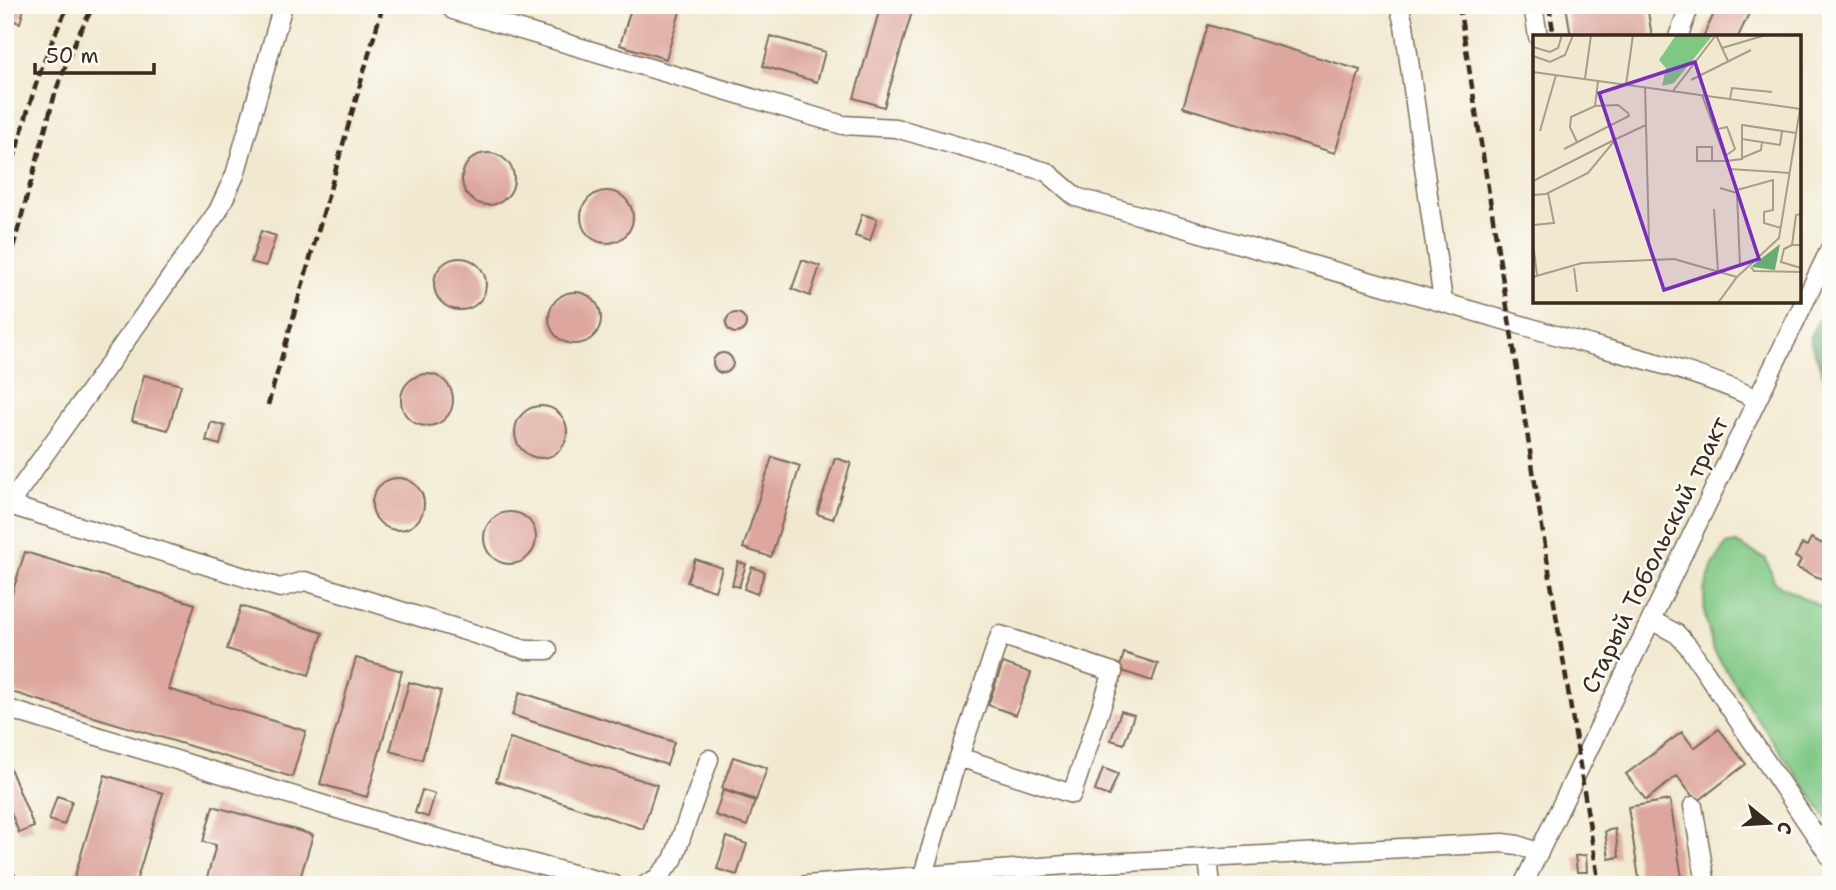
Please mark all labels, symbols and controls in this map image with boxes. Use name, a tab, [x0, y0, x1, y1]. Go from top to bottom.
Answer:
scale bar	[35, 32, 154, 76]
inset map	[1533, 35, 1801, 303]
text: 50 m	[46, 42, 99, 70]
street label: Старый Тобольский тракт	[1574, 410, 1736, 699]
north arrow	[1734, 788, 1804, 858]
text: С	[1771, 819, 1798, 838]

